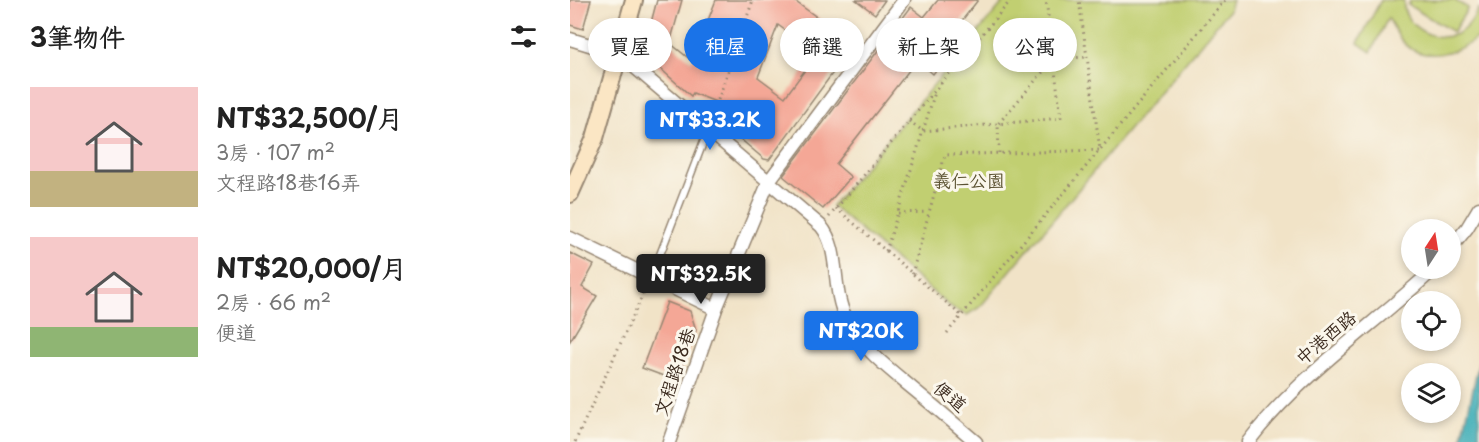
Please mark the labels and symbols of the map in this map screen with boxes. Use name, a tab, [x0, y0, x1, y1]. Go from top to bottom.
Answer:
pin: NT$33.2K	[648, 100, 772, 151]
park label: 義仁公園	[933, 166, 1005, 193]
north arrow	[1401, 219, 1461, 279]
pin: NT$32.5K	[639, 254, 763, 305]
street label: 中港西路	[1289, 303, 1361, 370]
pin: NT$20K	[812, 311, 910, 362]
street label: 文程路18巷	[646, 324, 701, 419]
street label: 便道	[928, 374, 973, 418]

